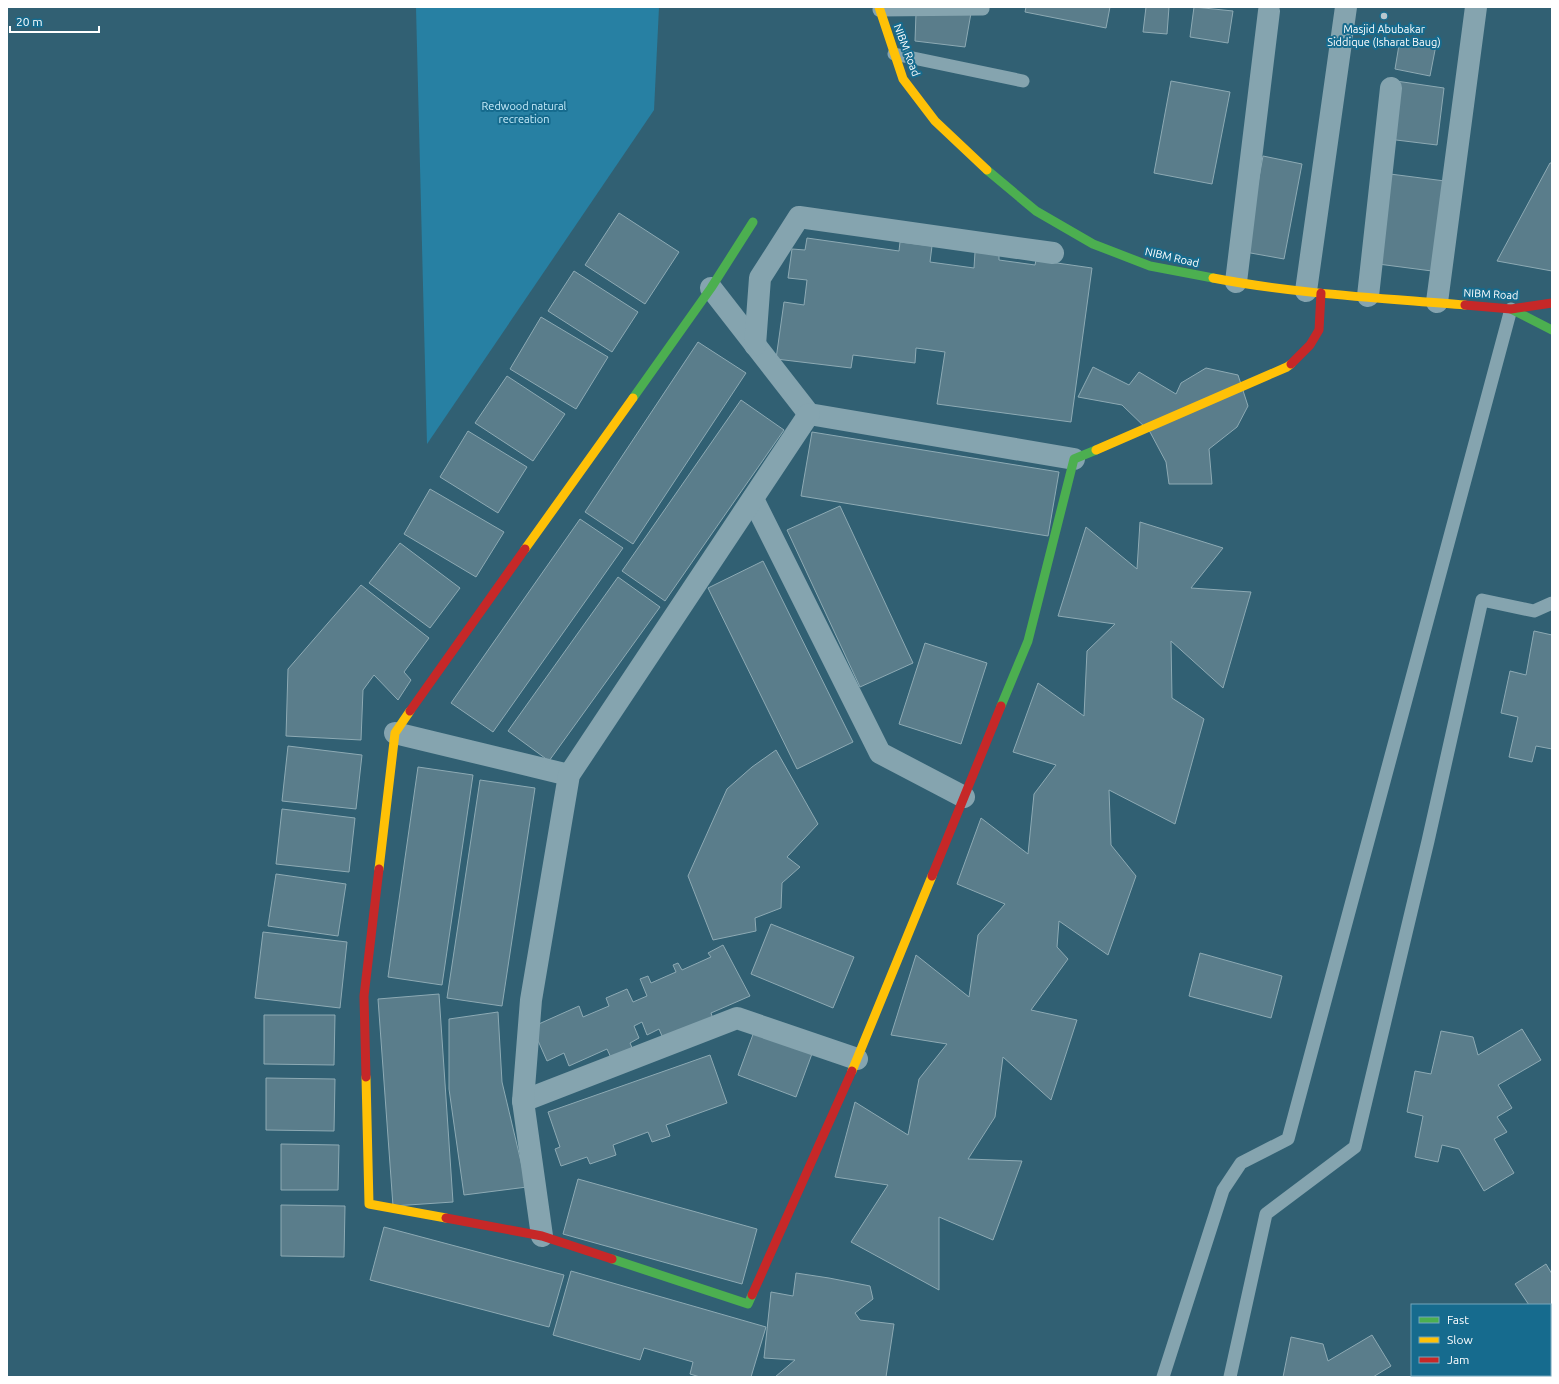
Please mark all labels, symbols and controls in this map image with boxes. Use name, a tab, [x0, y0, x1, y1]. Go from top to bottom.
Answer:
scale bar	[10, 8, 99, 34]
marker: Masjid Abubakar Siddique (Isharat Baug)	[1379, 11, 1389, 21]
text: 20 m	[16, 15, 43, 28]
street label: NIBM Road	[892, 22, 922, 78]
place label: Masjid Abubakar Siddique (Isharat Baug)	[1327, 23, 1441, 49]
park label: Redwood natural recreation	[482, 100, 567, 125]
street label: NIBM Road	[1144, 245, 1200, 269]
street label: NIBM Road	[1463, 287, 1519, 301]
legend	[1411, 1304, 1551, 1376]
text: Fast	[1447, 1313, 1469, 1326]
text: Slow	[1447, 1333, 1473, 1346]
text: Jam	[1447, 1353, 1469, 1366]

